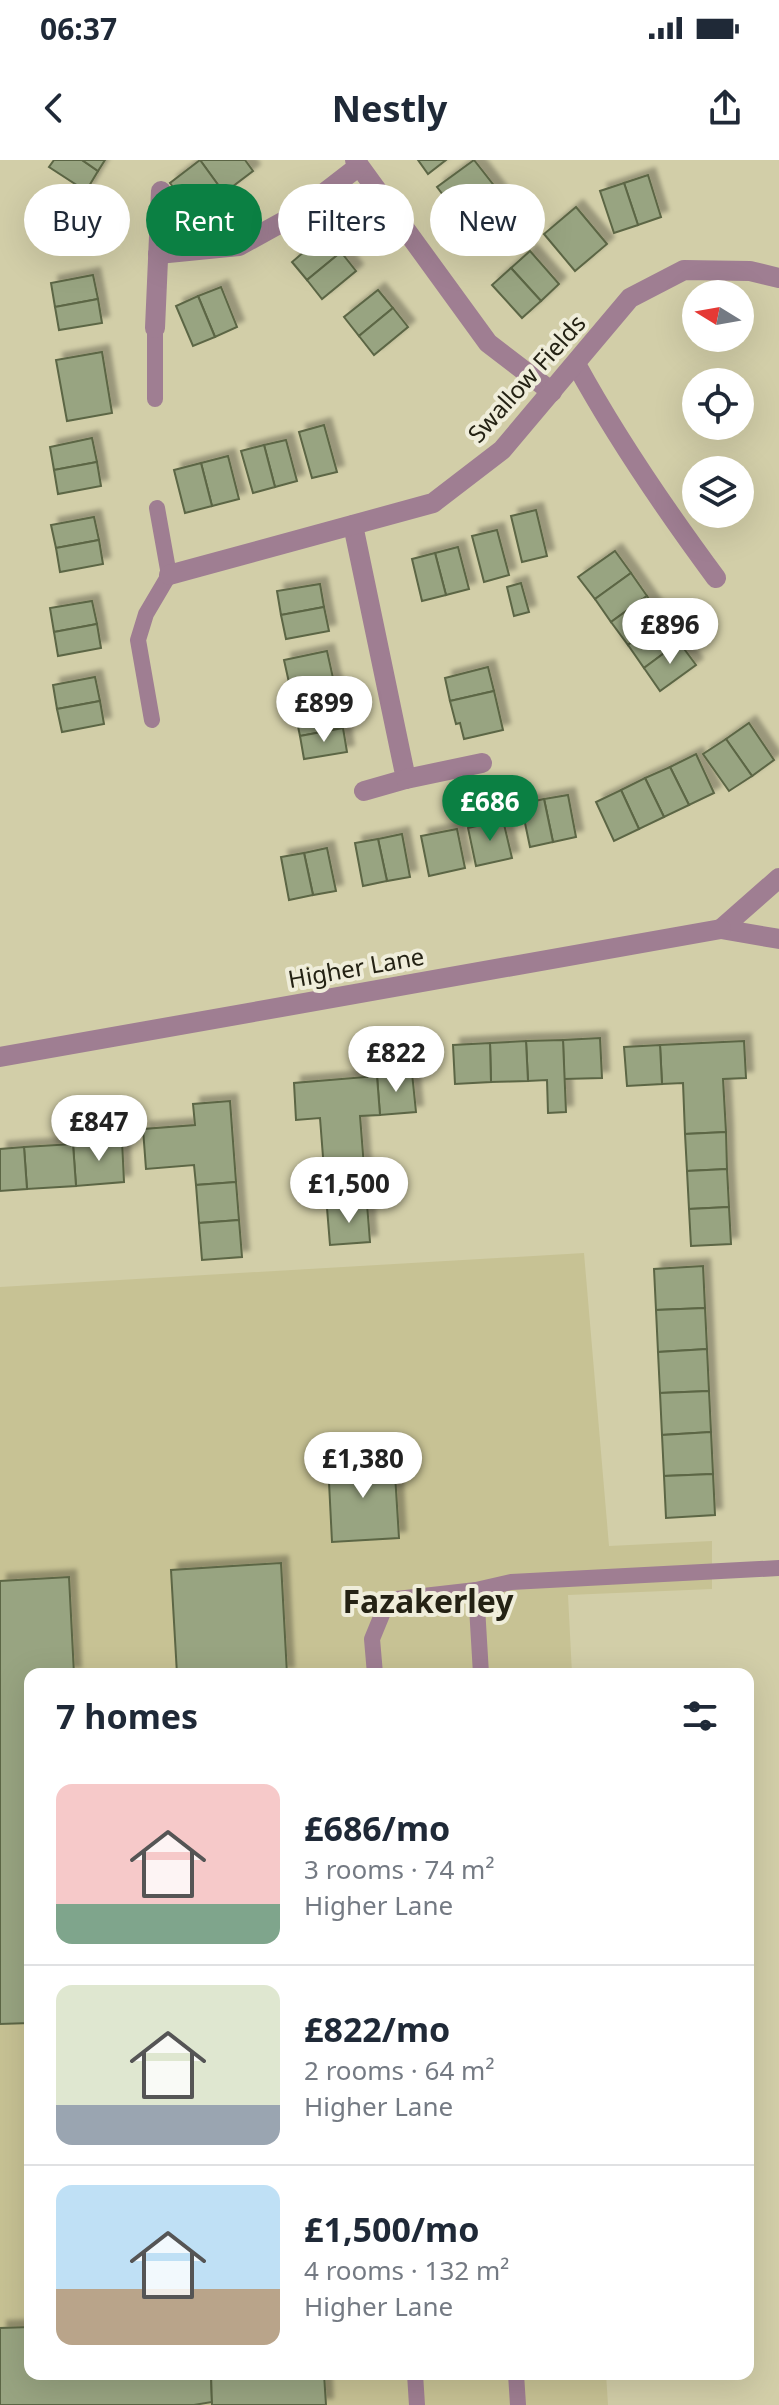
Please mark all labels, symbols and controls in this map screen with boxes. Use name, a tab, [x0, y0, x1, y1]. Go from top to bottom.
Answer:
text: 06:37	[40, 8, 117, 49]
text: Nestly	[332, 84, 447, 133]
icon: back	[32, 86, 76, 130]
icon: share	[703, 86, 747, 130]
chip: Buy	[24, 184, 130, 256]
chip: Rent	[146, 184, 262, 256]
chip: Filters	[278, 184, 414, 256]
chip: New	[430, 184, 545, 256]
north arrow	[682, 280, 754, 352]
map controls	[682, 280, 754, 528]
street label: Swallow Fields	[460, 307, 592, 449]
button: locate	[682, 368, 754, 440]
button: layers	[682, 456, 754, 528]
pin: £896	[623, 598, 717, 666]
text: £896	[640, 606, 700, 642]
pin: £899	[277, 676, 371, 744]
text: £899	[294, 684, 354, 720]
pin: £686	[443, 775, 537, 843]
text: £686	[460, 783, 520, 819]
street label: Higher Lane	[285, 939, 427, 995]
pin: £822	[349, 1026, 443, 1094]
text: £822	[366, 1034, 426, 1070]
pin: £847	[52, 1095, 146, 1163]
text: £847	[69, 1103, 129, 1139]
pin: £1,500	[284, 1157, 414, 1225]
text: £1,500	[308, 1165, 390, 1201]
pin: £1,380	[298, 1432, 428, 1500]
text: £1,380	[322, 1440, 404, 1476]
district label: Fazakerley	[342, 1579, 514, 1622]
text: 7 homes	[56, 1693, 198, 1739]
icon: filters	[678, 1694, 722, 1738]
text: £686/mo	[304, 1805, 450, 1851]
icon: home	[120, 1816, 216, 1912]
text: 3 rooms · 74 m²	[304, 1851, 494, 1887]
text: Higher Lane	[304, 1887, 453, 1923]
text: £822/mo	[304, 2006, 450, 2052]
icon: home	[120, 2017, 216, 2113]
text: 2 rooms · 64 m²	[304, 2052, 494, 2088]
text: Higher Lane	[304, 2088, 453, 2124]
text: £1,500/mo	[304, 2206, 479, 2252]
icon: home	[120, 2217, 216, 2313]
text: 4 rooms · 132 m²	[304, 2252, 509, 2288]
text: Higher Lane	[304, 2288, 453, 2324]

